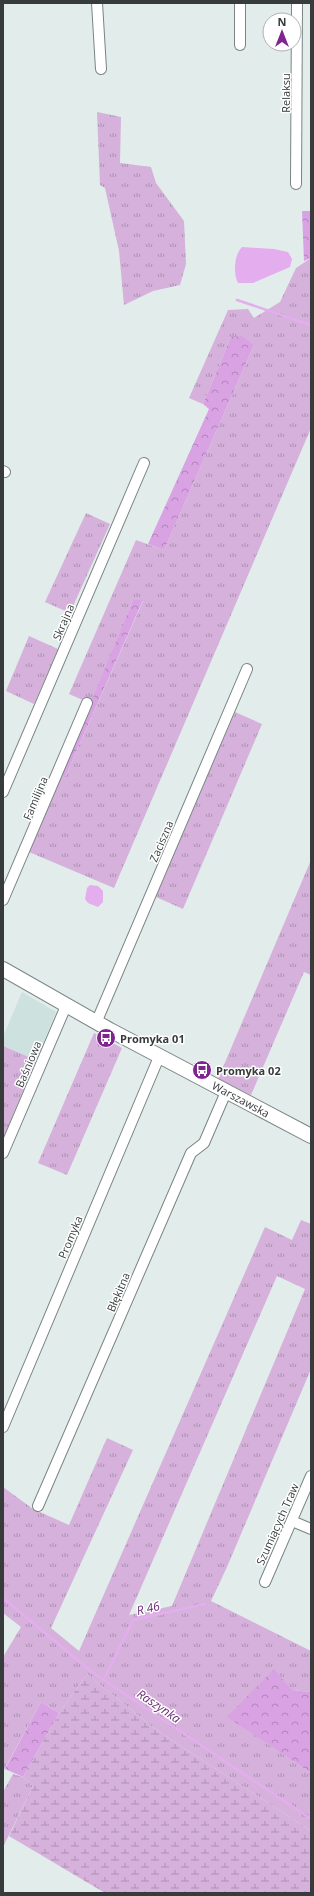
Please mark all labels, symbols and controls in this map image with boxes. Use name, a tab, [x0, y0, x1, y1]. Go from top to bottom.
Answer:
north arrow	[262, 12, 302, 52]
text: N	[278, 14, 286, 29]
street label: Relaksu	[278, 73, 293, 113]
street label: Skrajna	[49, 602, 77, 642]
street label: Familijna	[19, 774, 51, 822]
street label: Zaciszna	[146, 818, 176, 864]
bus stop icon: Promyka 01	[95, 1027, 117, 1049]
place label: Promyka 01	[120, 1031, 185, 1046]
street label: Baśniowa	[11, 1038, 45, 1090]
bus stop icon: Promyka 02	[191, 1059, 213, 1081]
place label: Promyka 02	[216, 1063, 281, 1078]
street label: Warszawska	[210, 1078, 272, 1120]
street label: Promyka	[54, 1213, 86, 1261]
street label: Błękitna	[103, 1270, 133, 1314]
street label: Szumiących Traw	[252, 1480, 302, 1567]
water label: R 46	[135, 1597, 162, 1619]
water label: Raszynka	[134, 1685, 184, 1727]

